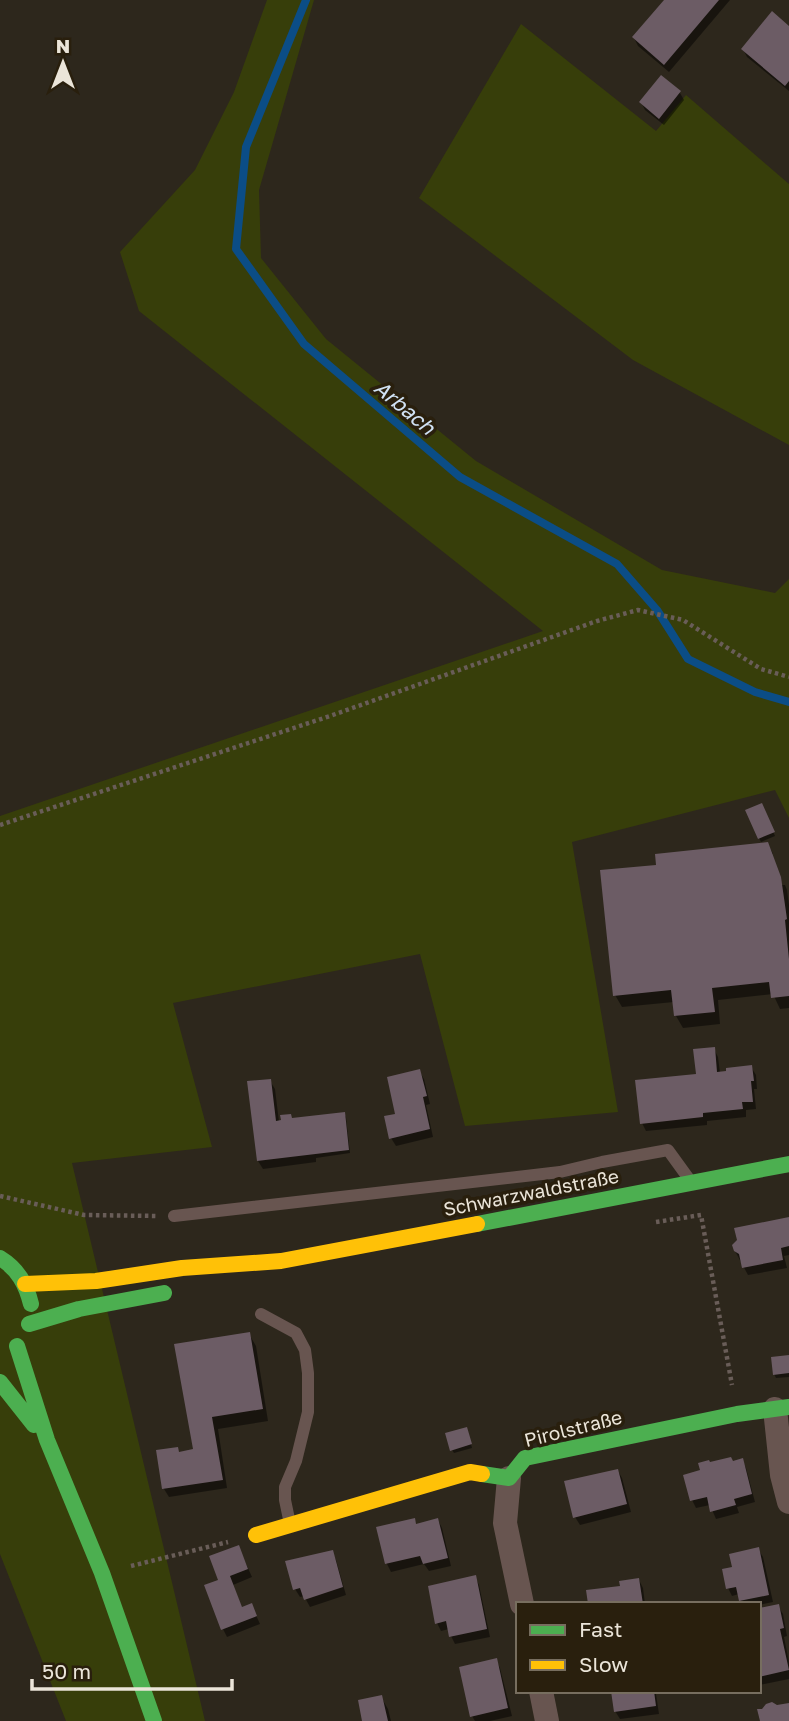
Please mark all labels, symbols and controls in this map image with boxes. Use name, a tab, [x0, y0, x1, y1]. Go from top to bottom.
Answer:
north arrow	[28, 28, 98, 98]
text: N	[56, 34, 70, 57]
water label: Arbach	[369, 374, 442, 441]
street label: Schwarzwaldstraße	[441, 1164, 621, 1220]
street label: Pirolstraße	[522, 1405, 624, 1451]
legend	[516, 1602, 761, 1693]
text: Fast	[579, 1616, 622, 1642]
scale bar	[32, 1648, 231, 1692]
text: Slow	[579, 1651, 628, 1677]
text: 50 m	[42, 1658, 91, 1684]

